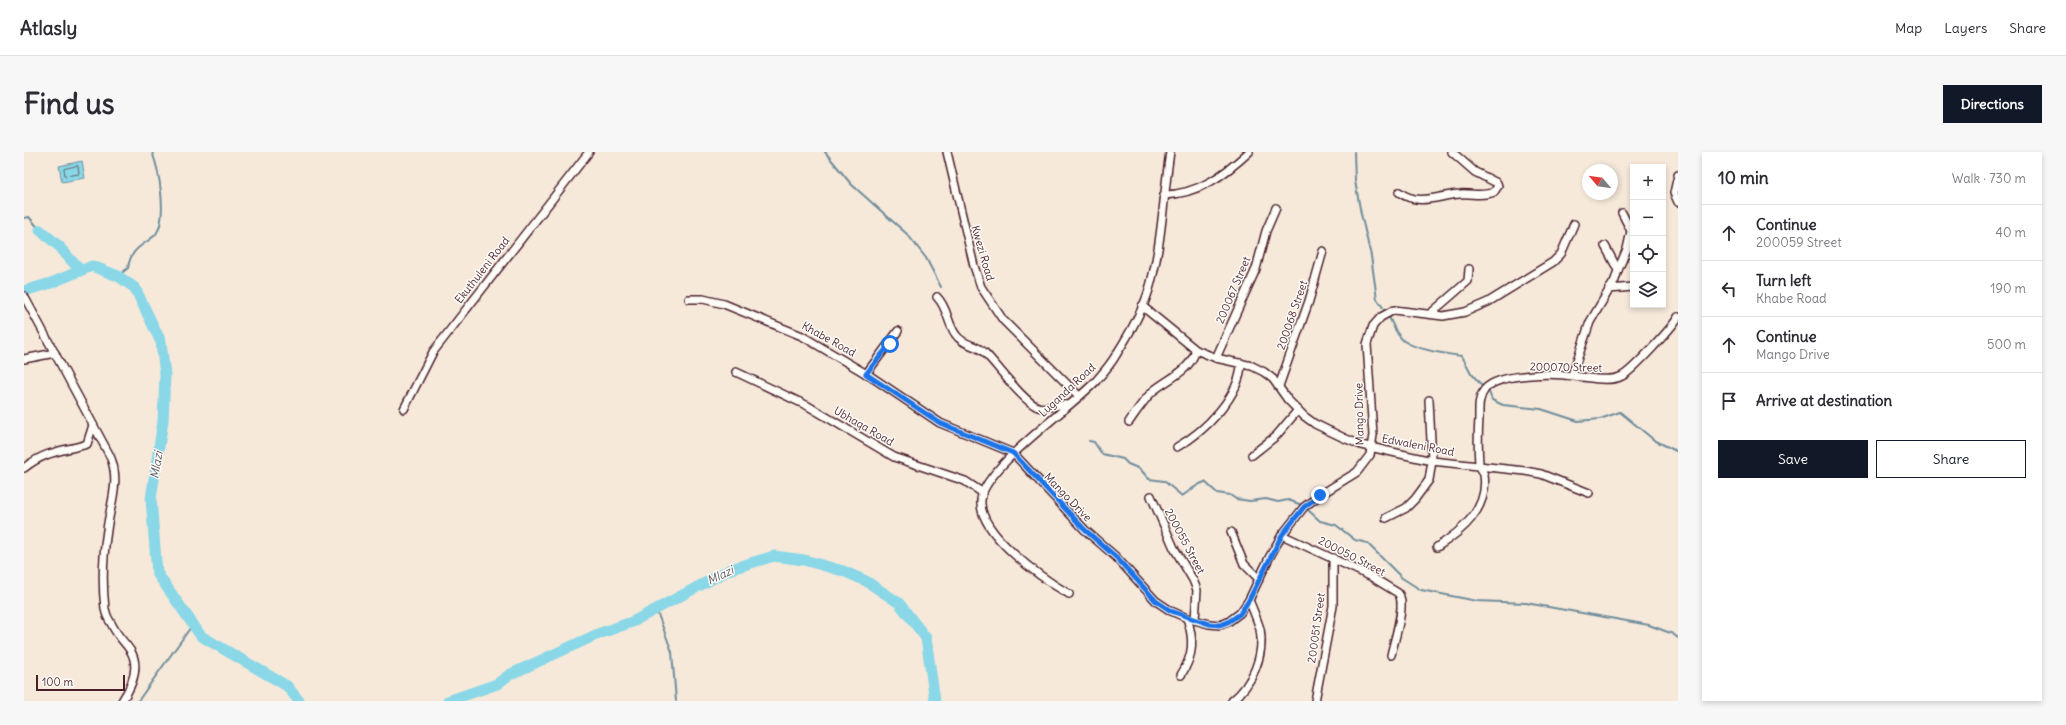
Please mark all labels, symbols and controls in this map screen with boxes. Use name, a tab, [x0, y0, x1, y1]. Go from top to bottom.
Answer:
text: Atlasly	[20, 16, 77, 40]
text: Map	[1895, 19, 1922, 37]
text: Layers	[1944, 19, 1987, 37]
text: Share	[2009, 19, 2046, 37]
button: Directions	[1943, 85, 2042, 123]
text: Find us	[24, 86, 115, 122]
north arrow	[1582, 164, 1618, 200]
map controls	[1630, 164, 1666, 308]
button: +	[1630, 164, 1666, 200]
text: 10 min	[1718, 167, 1769, 189]
text: Walk · 730 m	[1952, 170, 2026, 187]
button: −	[1630, 200, 1666, 236]
text: Continue	[1756, 215, 1817, 234]
icon: ahead	[1718, 222, 1740, 244]
street label: Kwezi Road	[968, 224, 998, 283]
text: 40 m	[1995, 224, 2026, 241]
street label: Ekuthuleni Road	[452, 234, 513, 306]
text: 200059 Street	[1756, 234, 1842, 251]
button: locate	[1630, 236, 1666, 272]
street label: 200067 Street	[1213, 254, 1254, 326]
text: Turn left	[1756, 271, 1811, 290]
button: layers	[1630, 272, 1666, 308]
street label: 200068 Street	[1274, 278, 1310, 352]
icon: left	[1718, 278, 1740, 300]
text: 190 m	[1990, 280, 2026, 297]
text: Khabe Road	[1756, 290, 1827, 307]
street label: Khabe Road	[799, 318, 859, 360]
text: Continue	[1756, 327, 1817, 346]
icon: ahead	[1718, 334, 1740, 356]
route start	[881, 335, 899, 353]
text: 500 m	[1987, 336, 2026, 353]
text: Mango Drive	[1756, 346, 1830, 363]
street label: 200070 Street	[1530, 359, 1603, 375]
street label: Luganda Road	[1036, 360, 1099, 420]
street label: Mango Drive	[1351, 383, 1367, 445]
icon: arrive	[1718, 390, 1740, 412]
text: Arrive at destination	[1756, 391, 1892, 410]
street label: Ubhaqa Road	[832, 403, 897, 449]
street label: Edwaleni Road	[1381, 431, 1456, 459]
button: Save	[1718, 440, 1868, 478]
button: Share	[1876, 440, 2026, 478]
water label: Mlazi	[146, 449, 166, 480]
street label: Mango Drive	[1041, 470, 1095, 524]
route end	[1311, 486, 1329, 504]
street label: 200055 Street	[1162, 506, 1208, 576]
street label: 200050 Street	[1316, 533, 1388, 579]
water label: Mlazi	[704, 562, 737, 588]
street label: 200051 Street	[1304, 592, 1328, 664]
scale bar	[36, 673, 125, 692]
text: 100 m	[42, 675, 73, 689]

